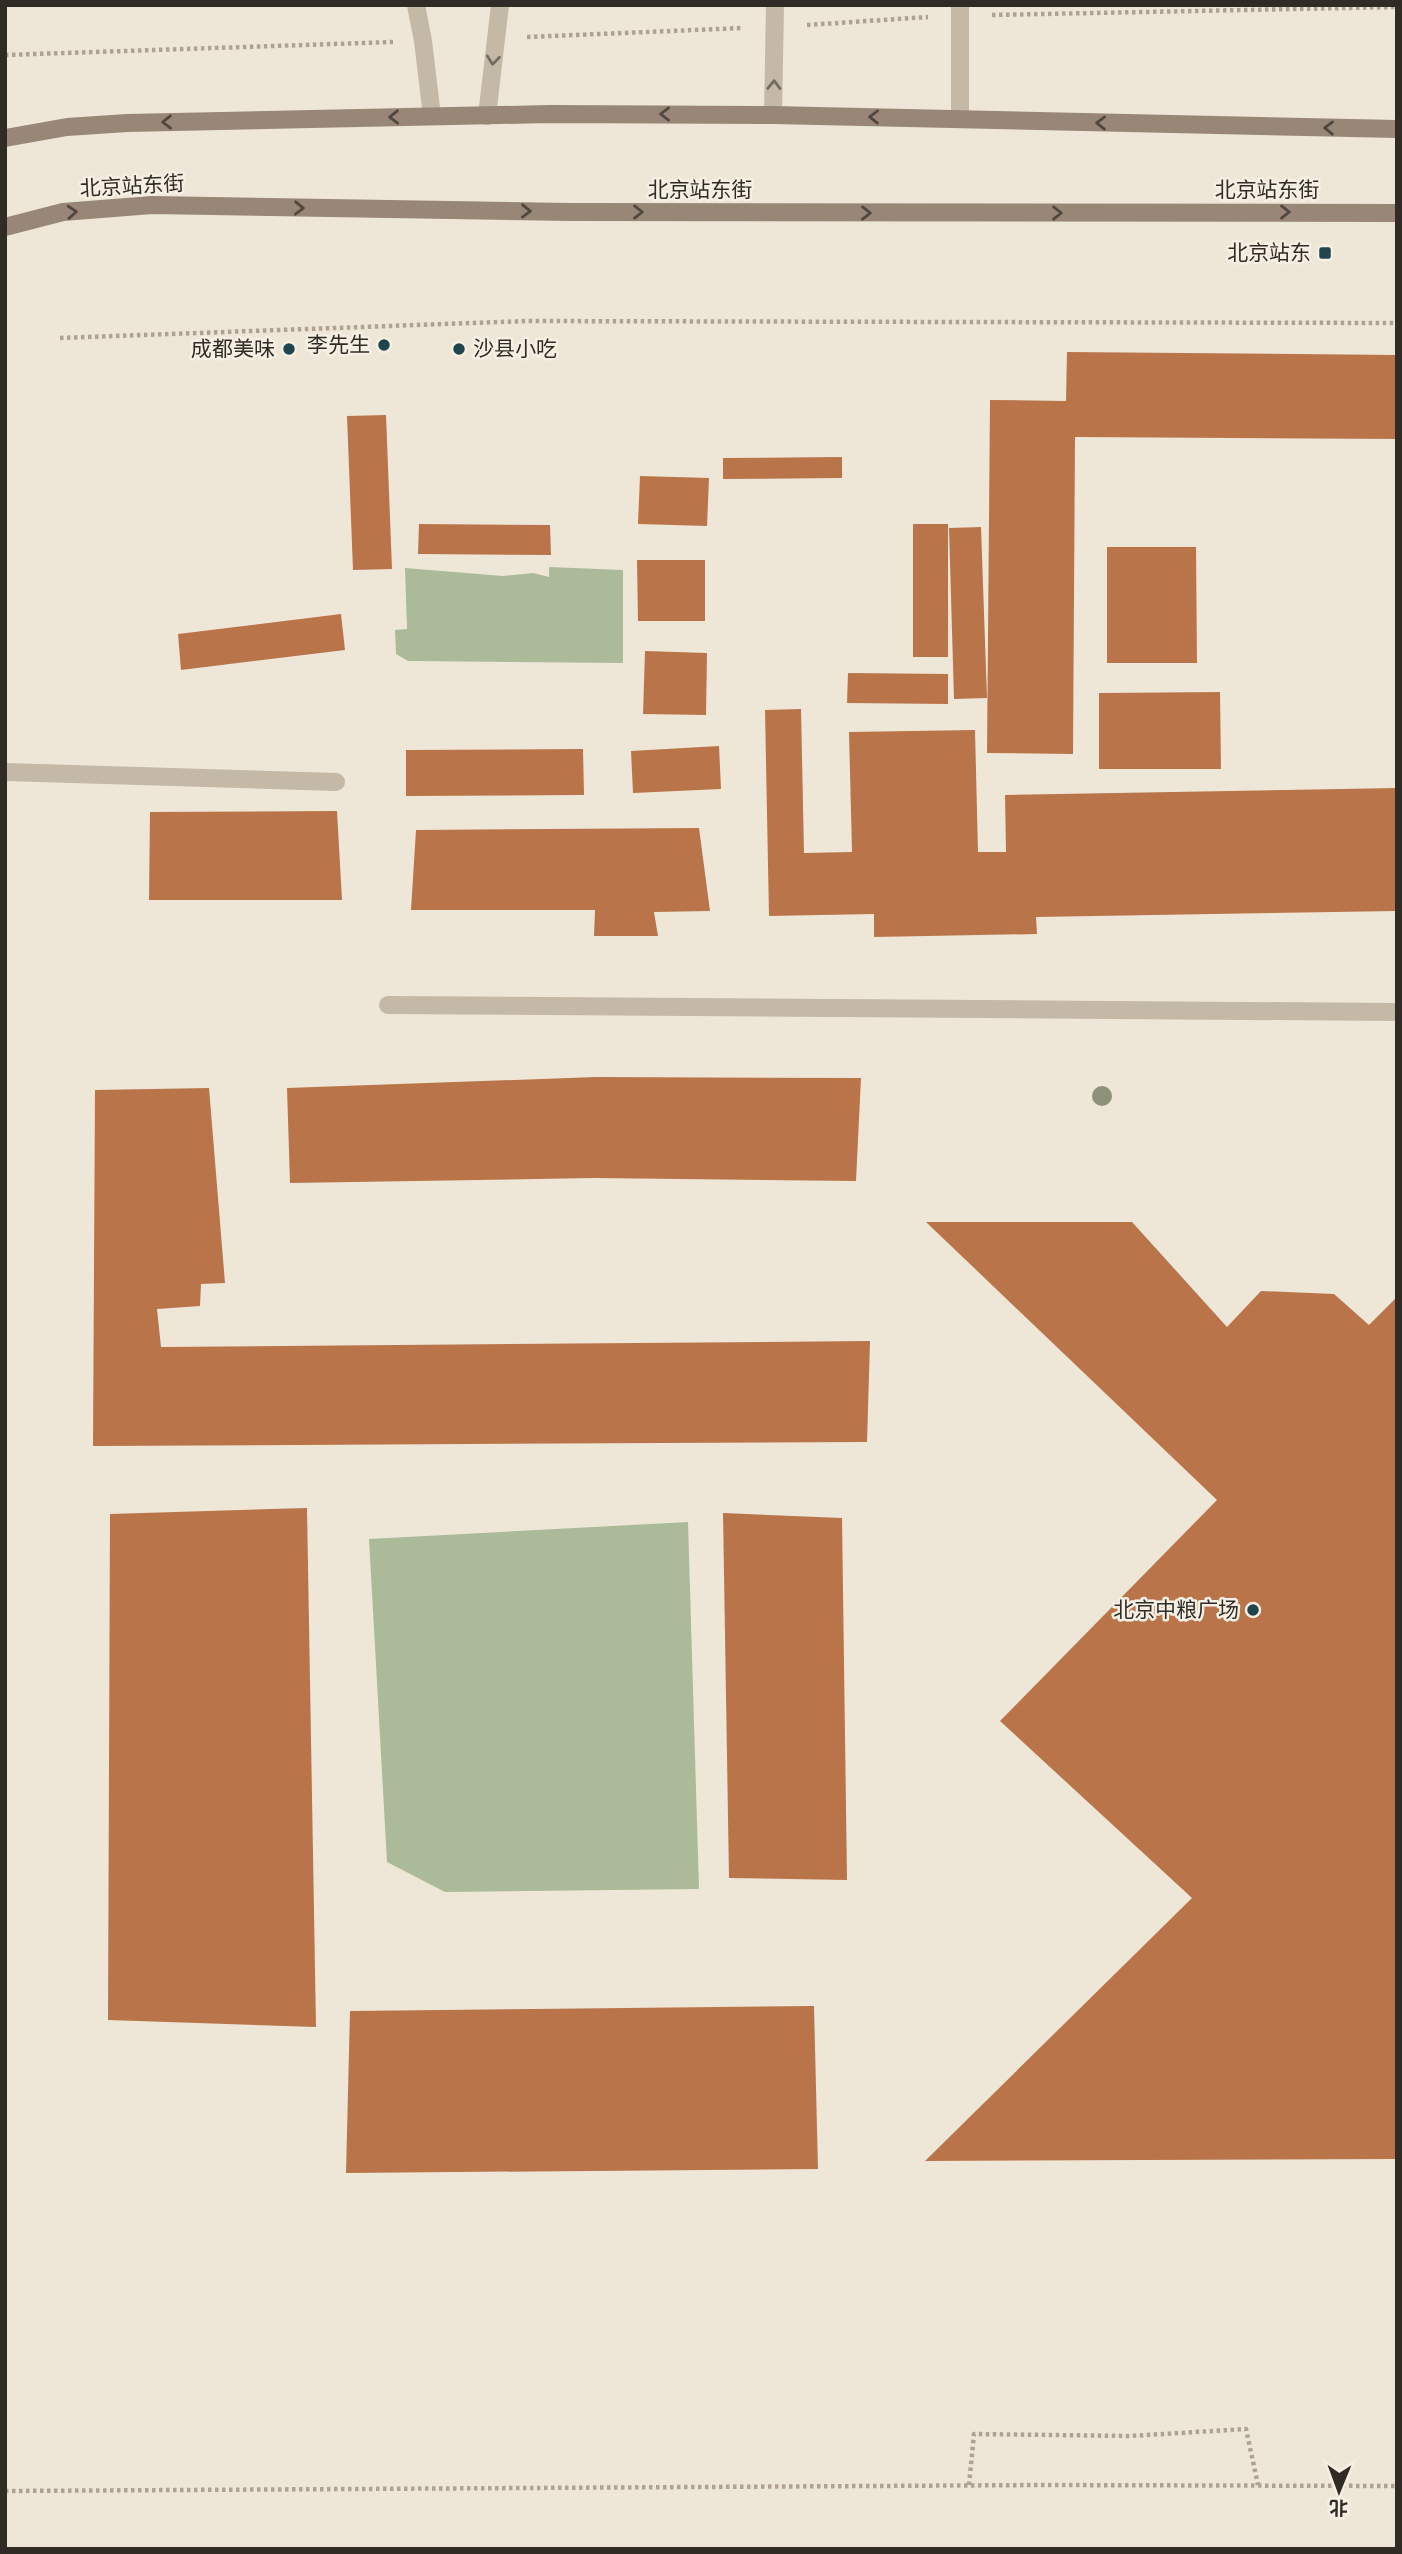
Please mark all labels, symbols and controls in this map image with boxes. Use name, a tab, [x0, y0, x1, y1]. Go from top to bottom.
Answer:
one-way arrow	[486, 55, 501, 66]
one-way arrow	[766, 79, 781, 90]
one-way arrow	[660, 106, 670, 122]
one-way arrow	[389, 109, 399, 125]
one-way arrow	[868, 110, 879, 125]
one-way arrow	[161, 115, 172, 130]
one-way arrow	[1095, 115, 1106, 130]
one-way arrow	[1323, 120, 1334, 135]
street label: 北京站东街	[79, 169, 185, 203]
street label: 北京站东街	[648, 176, 753, 204]
street label: 北京站东街	[1215, 176, 1320, 204]
one-way arrow	[294, 200, 305, 215]
one-way arrow	[521, 204, 532, 219]
one-way arrow	[634, 204, 644, 220]
one-way arrow	[1280, 204, 1291, 220]
one-way arrow	[67, 205, 78, 220]
one-way arrow	[861, 205, 872, 221]
one-way arrow	[1053, 205, 1063, 221]
place label: 北京站东	[1227, 239, 1311, 267]
marker: 北京站东	[1317, 245, 1333, 261]
place label: 李先生	[307, 331, 370, 359]
place label: 成都美味	[191, 335, 275, 363]
place label: 沙县小吃	[473, 335, 557, 363]
marker: 李先生	[376, 337, 392, 353]
marker: 成都美味	[281, 341, 297, 357]
marker: 沙县小吃	[451, 341, 467, 357]
place label: 北京中粮广场	[1113, 1596, 1239, 1624]
marker: 北京中粮广场	[1245, 1602, 1261, 1618]
north arrow	[1304, 2456, 1374, 2526]
text: 北	[1329, 2494, 1348, 2520]

